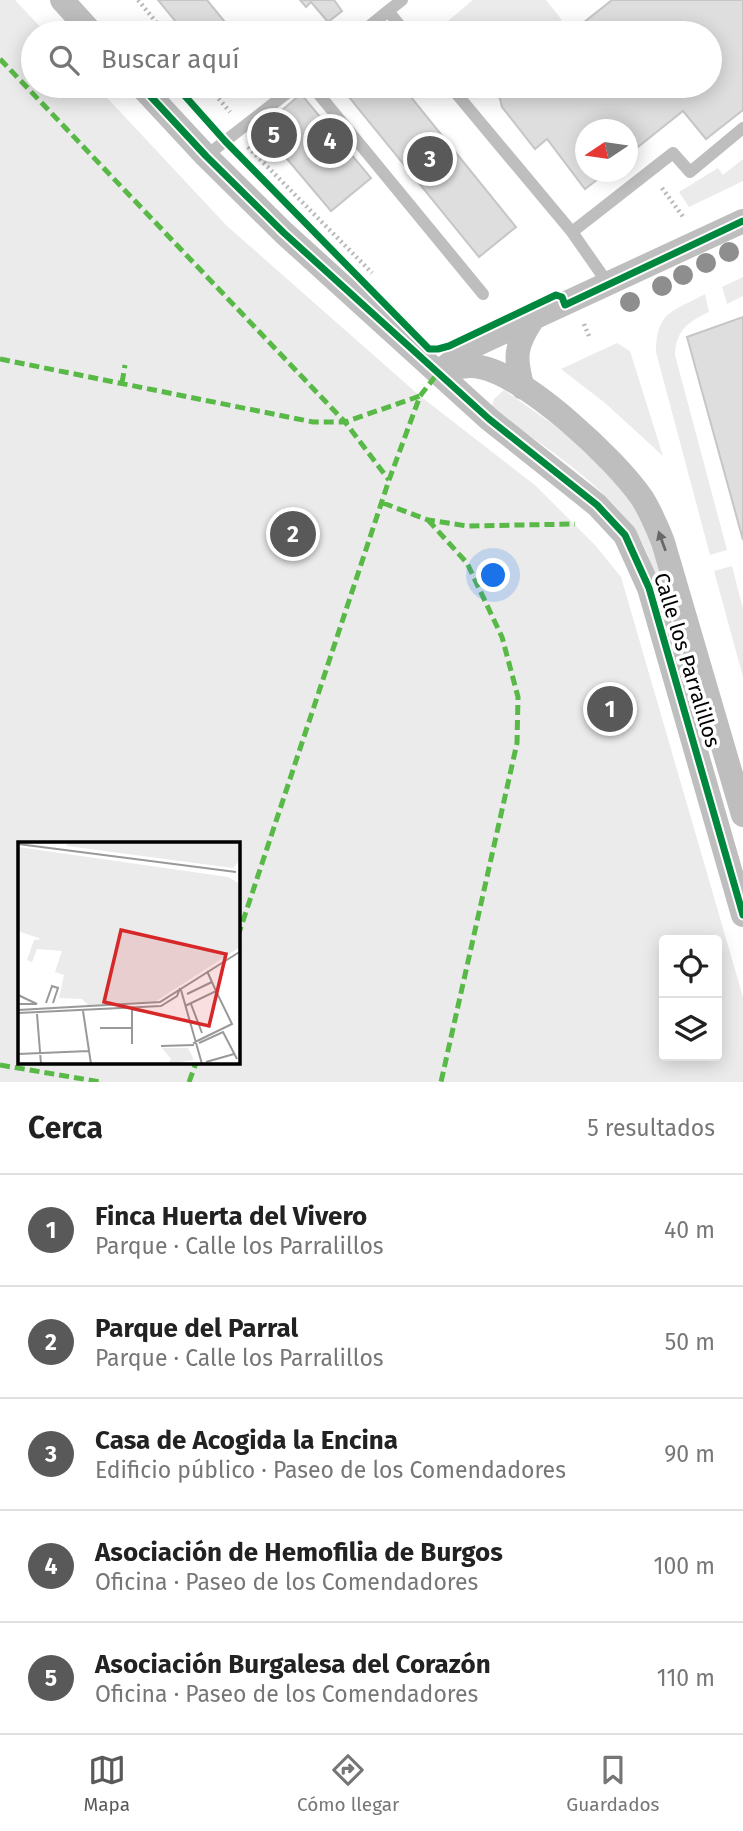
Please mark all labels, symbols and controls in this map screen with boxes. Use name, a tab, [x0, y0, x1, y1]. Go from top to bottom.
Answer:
search box	[21, 21, 722, 98]
icon: search	[45, 41, 83, 79]
text: Buscar aquí	[101, 44, 239, 75]
pin: 5	[251, 109, 297, 161]
pin: 4	[307, 115, 353, 167]
north arrow	[575, 119, 638, 182]
pin: 3	[407, 133, 453, 185]
pin: 2	[270, 508, 316, 560]
one-way arrow	[656, 530, 667, 551]
your location	[476, 558, 510, 592]
street label: Calle los Parralillos	[648, 570, 726, 751]
pin: 1	[587, 683, 633, 735]
inset map	[18, 842, 240, 1064]
map controls	[659, 935, 722, 1061]
button: locate	[659, 935, 722, 998]
button: layers	[659, 998, 722, 1061]
text: Cerca	[28, 1110, 103, 1146]
text: 5 resultados	[587, 1114, 715, 1142]
text: Finca Huerta del Vivero	[95, 1201, 367, 1232]
text: 1	[46, 1216, 56, 1244]
text: 40 m	[664, 1216, 715, 1244]
text: Parque · Calle los Parralillos	[95, 1232, 384, 1260]
text: Parque del Parral	[95, 1313, 298, 1344]
text: 2	[45, 1328, 57, 1356]
text: 50 m	[665, 1328, 715, 1356]
text: Parque · Calle los Parralillos	[95, 1344, 384, 1372]
text: Casa de Acogida la Encina	[95, 1425, 398, 1456]
text: 3	[45, 1440, 57, 1468]
text: 90 m	[664, 1440, 715, 1468]
text: Edificio público · Paseo de los Comendadores	[95, 1456, 566, 1484]
text: Asociación de Hemofilia de Burgos	[95, 1537, 503, 1568]
text: 4	[45, 1552, 58, 1580]
text: 100 m	[654, 1552, 715, 1580]
text: Oficina · Paseo de los Comendadores	[95, 1568, 478, 1596]
text: Asociación Burgalesa del Corazón	[95, 1649, 491, 1680]
text: 5	[45, 1664, 57, 1692]
text: 110 m	[657, 1664, 715, 1692]
text: Oficina · Paseo de los Comendadores	[95, 1680, 478, 1708]
tab: Mapa	[83, 1751, 130, 1816]
tab: Cómo llegar	[297, 1751, 399, 1816]
tab: Guardados	[566, 1751, 659, 1816]

